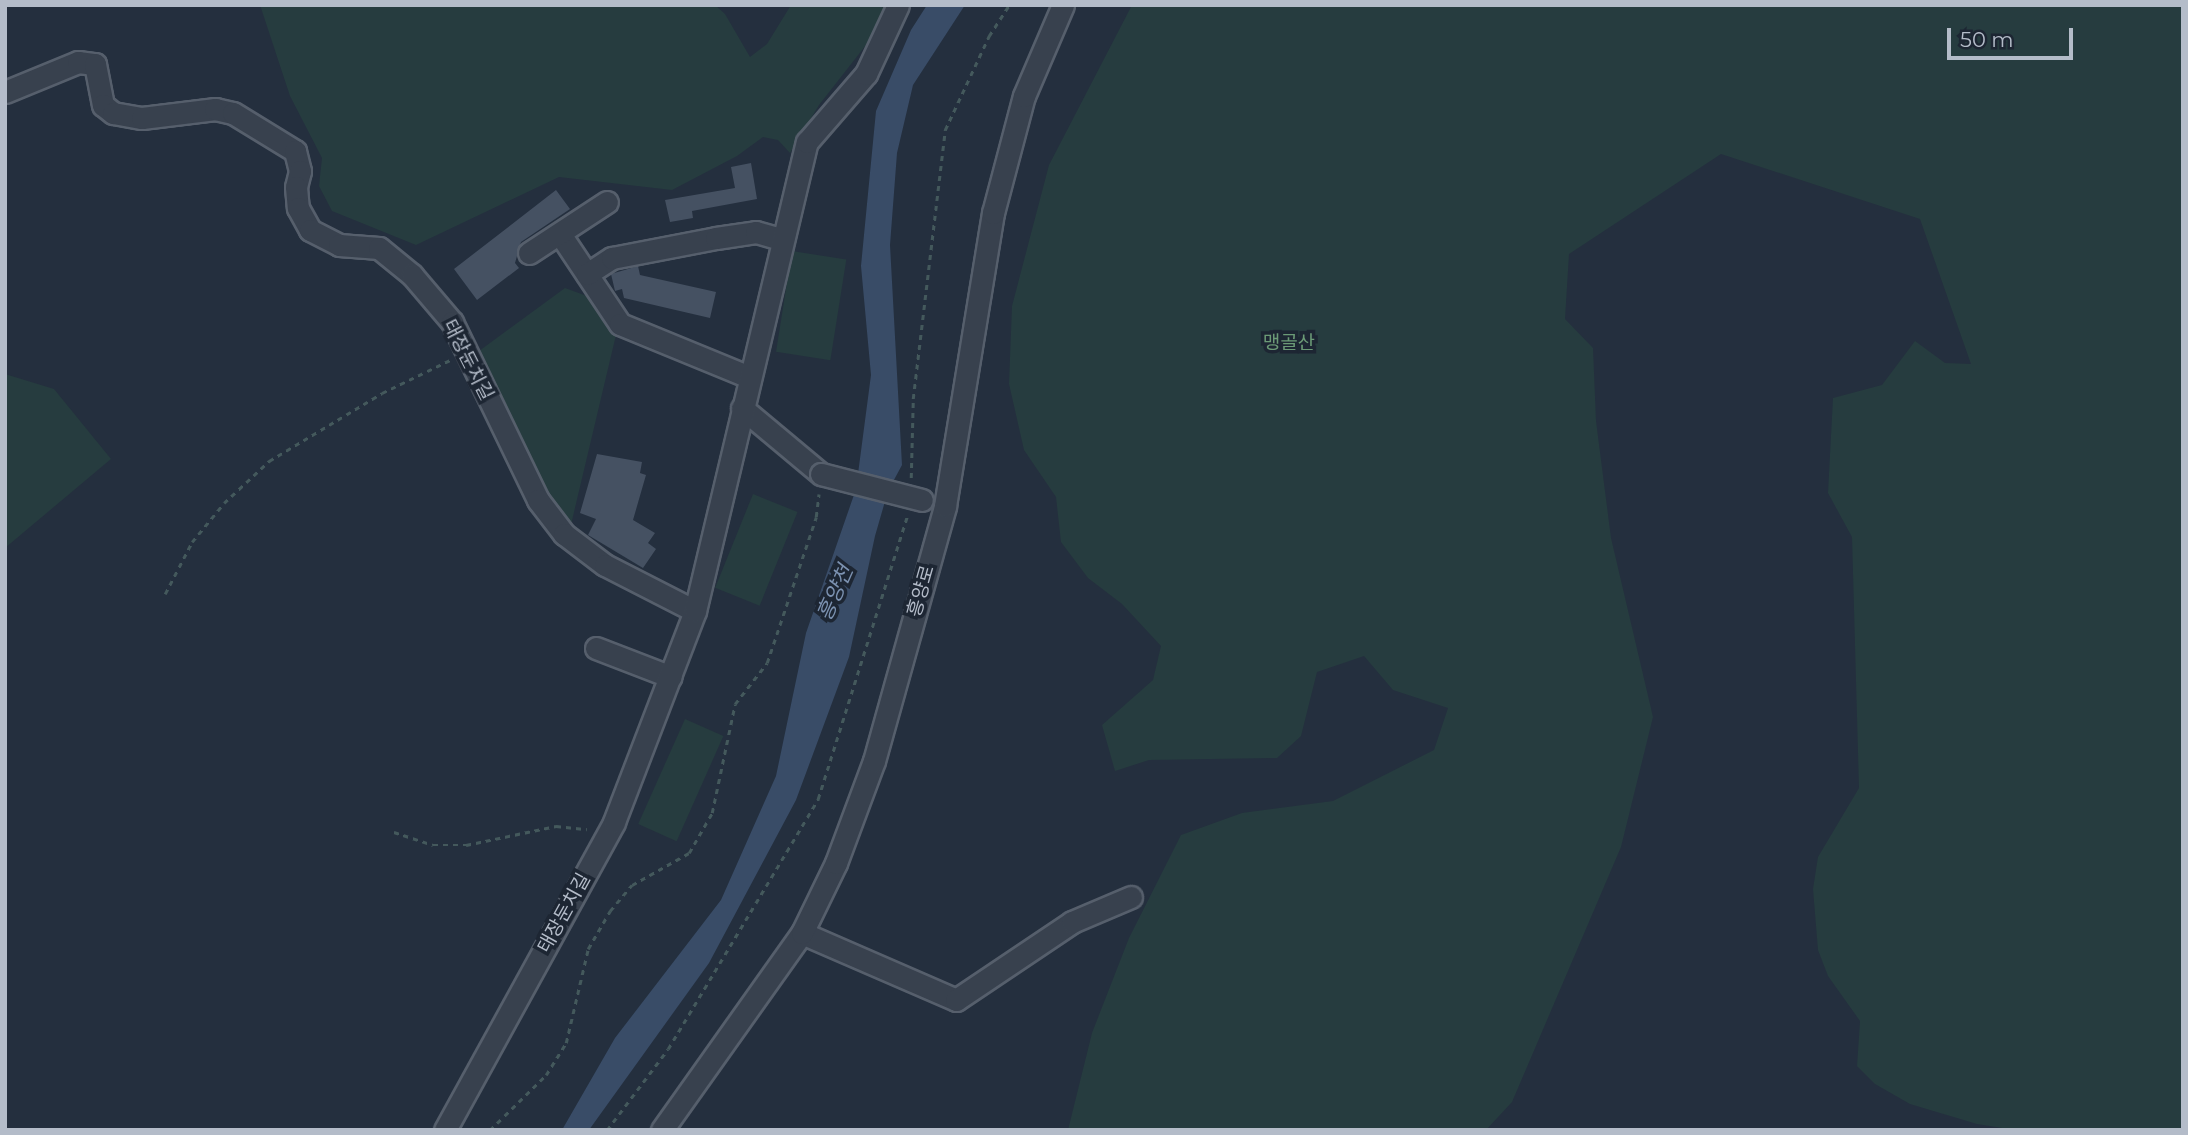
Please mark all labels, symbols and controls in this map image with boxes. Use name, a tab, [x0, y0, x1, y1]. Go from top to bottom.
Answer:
scale bar	[1950, 14, 2076, 58]
text: 50 m	[1960, 27, 2014, 52]
street label: 태장둔치길	[438, 316, 498, 404]
park label: 맹골산	[1263, 332, 1315, 354]
water label: 흥양천	[812, 561, 858, 625]
street label: 흥양로	[903, 563, 939, 619]
street label: 태장둔치길	[533, 869, 595, 957]

